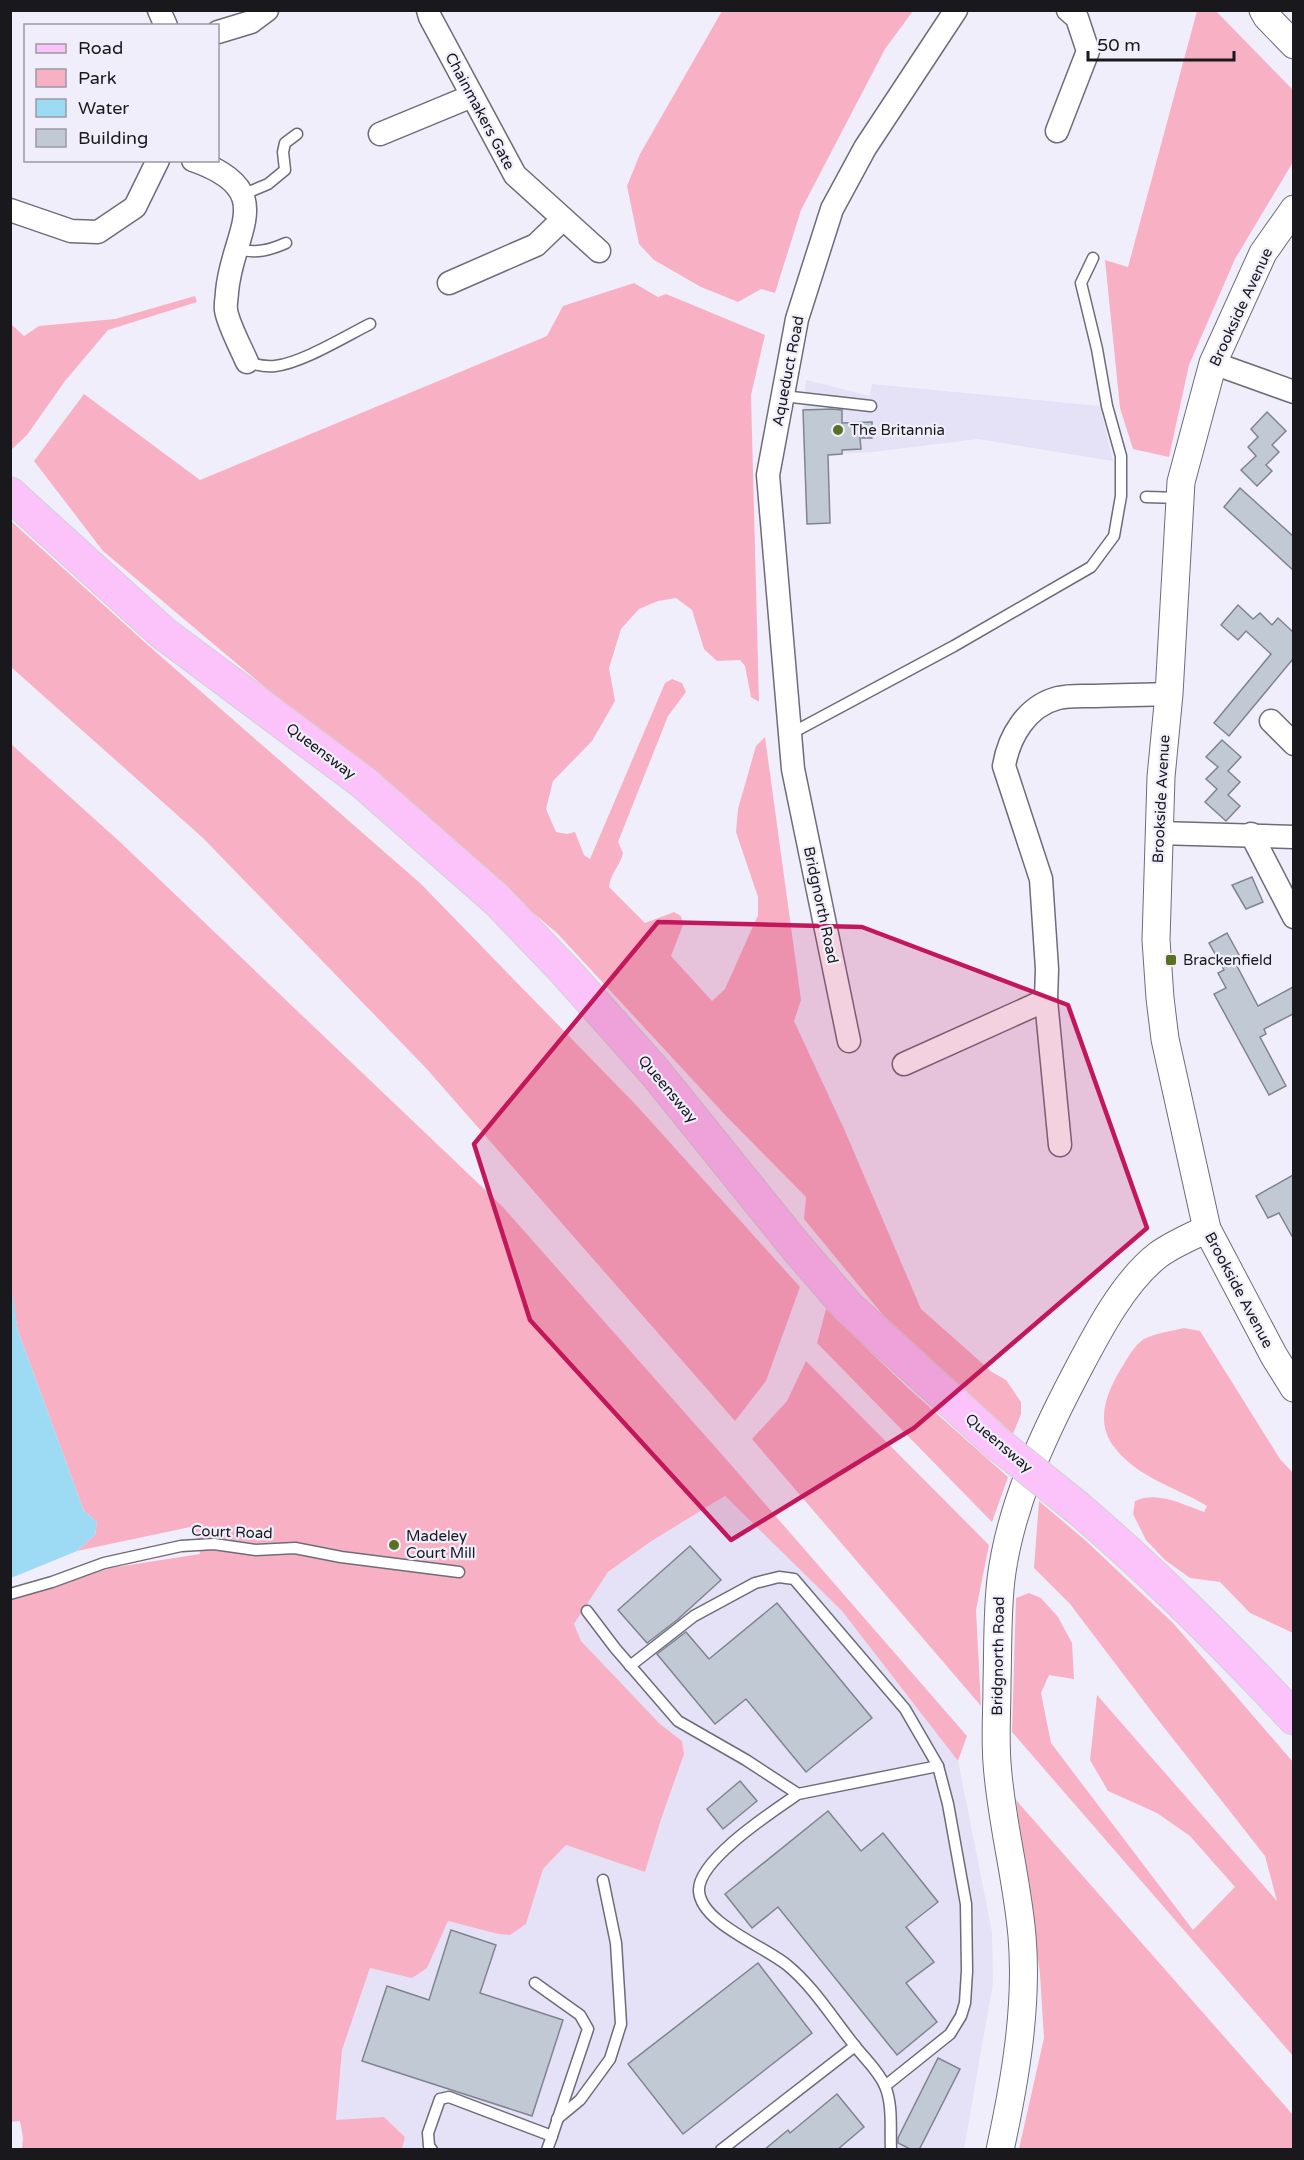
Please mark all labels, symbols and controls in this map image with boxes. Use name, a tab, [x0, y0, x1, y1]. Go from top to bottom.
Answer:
legend	[24, 24, 219, 162]
scale bar	[1088, 24, 1234, 62]
text: 50 m	[1097, 34, 1141, 56]
text: Road	[78, 37, 123, 59]
street label: Chainmakers Gate	[442, 49, 518, 173]
text: Park	[78, 67, 117, 89]
text: Water	[78, 97, 129, 119]
text: Building	[78, 127, 148, 149]
street label: Brookside Avenue	[1206, 245, 1276, 369]
street label: Aqueduct Road	[768, 314, 808, 428]
place label: The Britannia	[850, 421, 945, 439]
marker: The Britannia	[831, 423, 845, 437]
street label: Queensway	[283, 719, 359, 783]
street label: Brookside Avenue	[1149, 734, 1173, 864]
street label: Bridgnorth Road	[800, 845, 842, 965]
place label: Brackenfield	[1183, 951, 1272, 969]
marker: Brackenfield	[1164, 953, 1178, 967]
street label: Queensway	[635, 1052, 701, 1126]
street label: Brookside Avenue	[1201, 1229, 1277, 1351]
street label: Queensway	[962, 1410, 1036, 1476]
street label: Court Road	[191, 1522, 273, 1542]
place label: Madeley Court Mill	[406, 1527, 475, 1562]
marker: Madeley Court Mill	[387, 1538, 401, 1552]
street label: Bridgnorth Road	[988, 1596, 1008, 1716]

